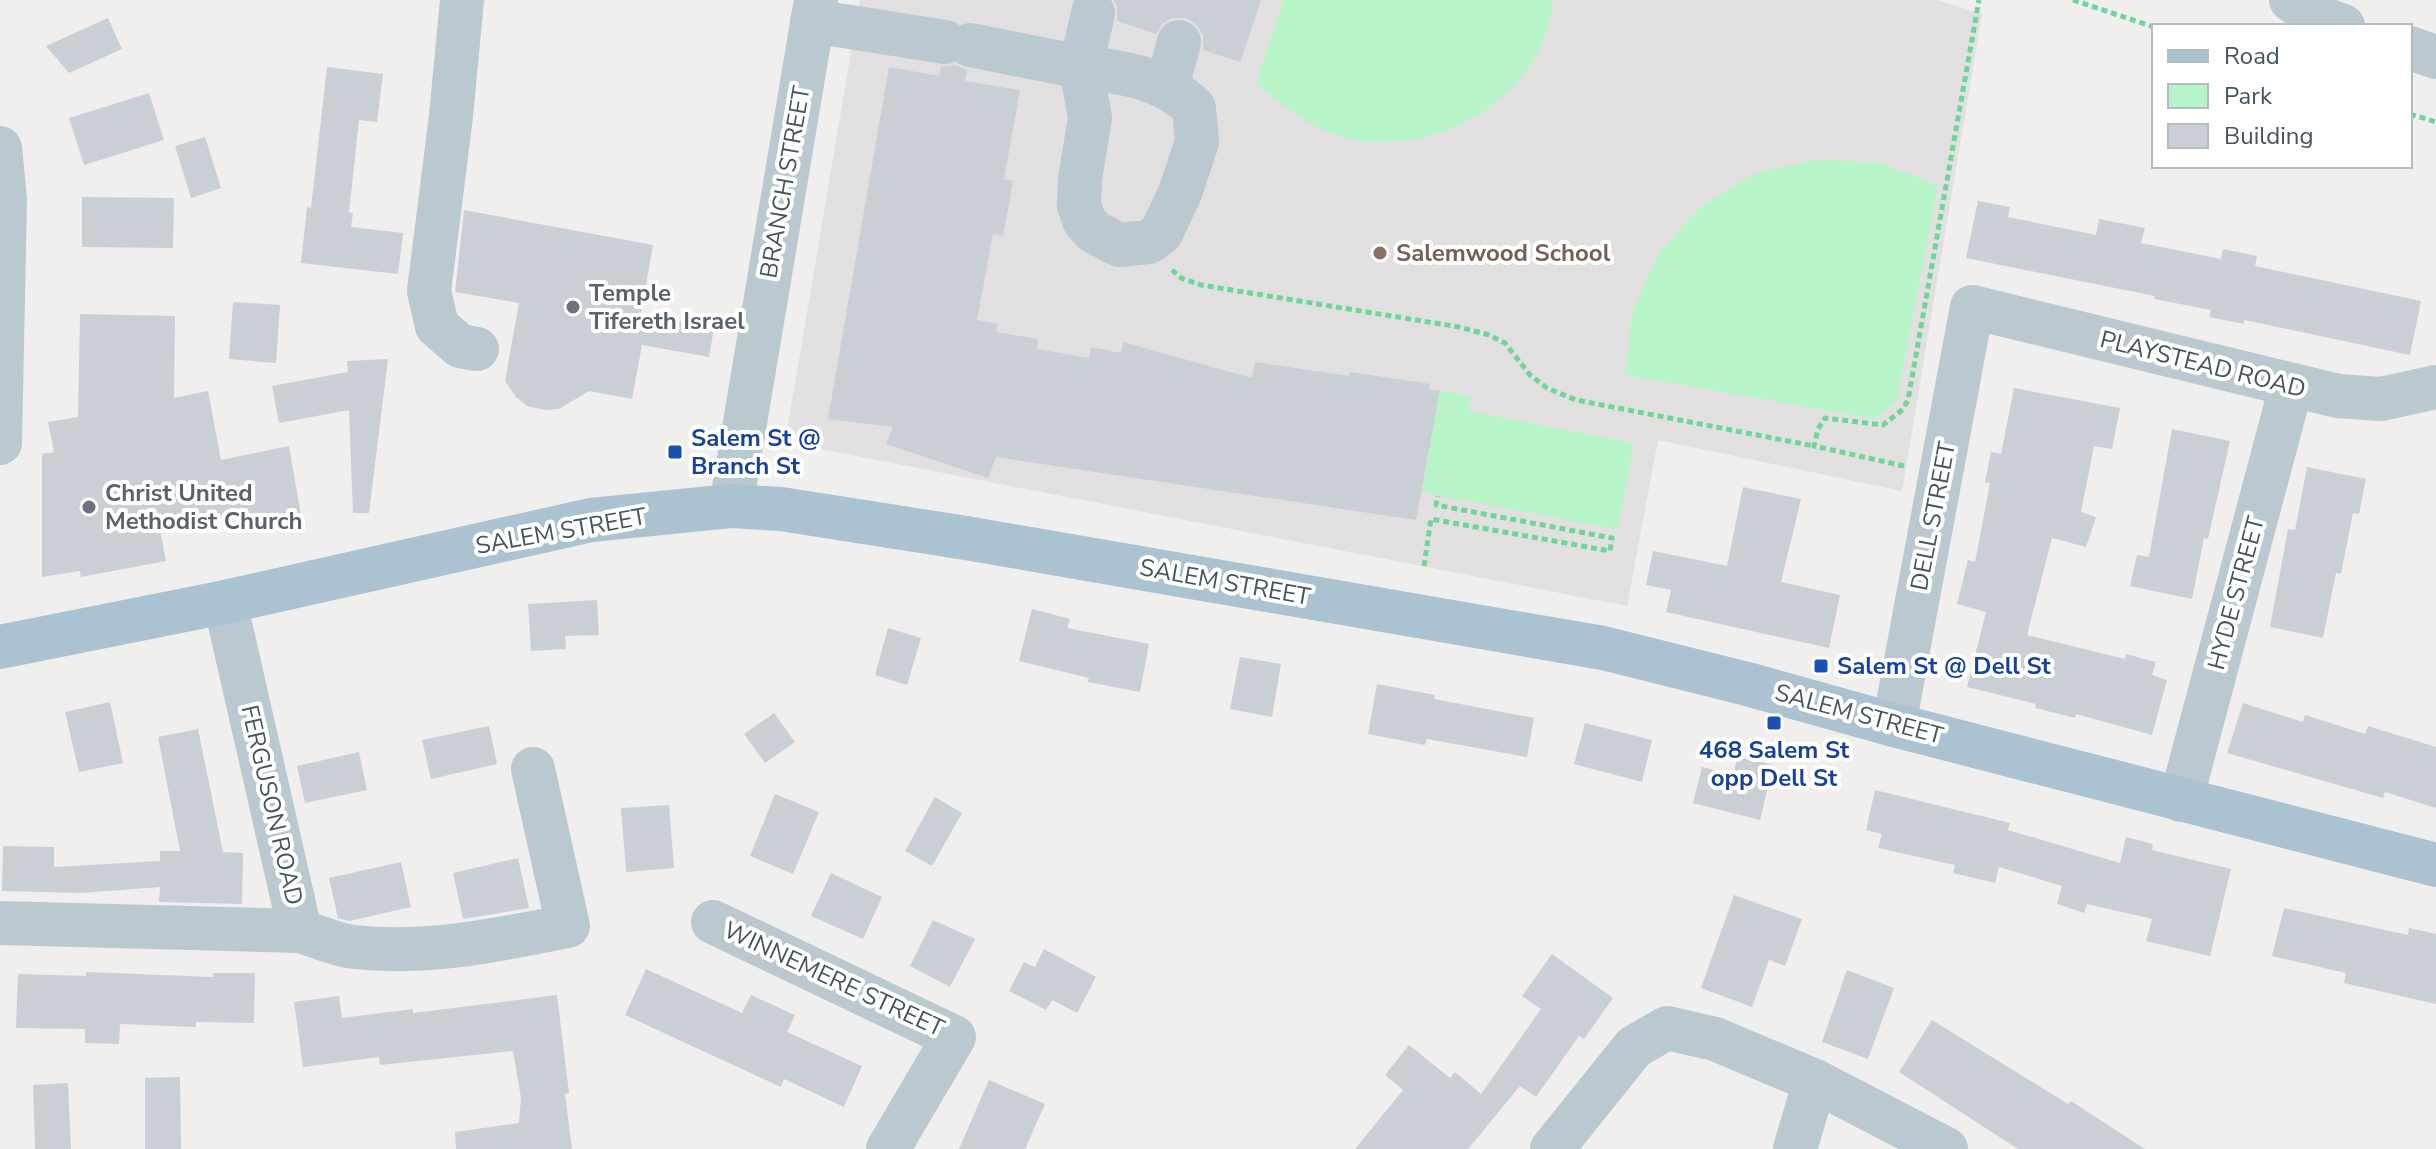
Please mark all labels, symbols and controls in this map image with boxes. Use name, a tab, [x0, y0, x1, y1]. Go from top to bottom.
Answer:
legend	[2152, 24, 2412, 168]
text: Road	[2224, 40, 2280, 72]
text: Park	[2224, 80, 2273, 112]
street label: BRANCH STREET	[752, 83, 818, 281]
text: Building	[2224, 120, 2314, 152]
place label: Salemwood School	[1396, 237, 1611, 269]
marker: Salemwood School	[1371, 244, 1389, 262]
place label: Temple Tifereth Israel	[589, 277, 745, 337]
marker: Temple Tifereth Israel	[564, 298, 582, 316]
street label: PLAYSTEAD ROAD	[2097, 323, 2309, 405]
place label: Salem St @ Branch St	[691, 422, 821, 482]
street label: DELL STREET	[1903, 438, 1963, 593]
marker: Salem St @ Branch St	[666, 443, 684, 461]
place label: Christ United Methodist Church	[105, 477, 303, 537]
marker: Christ United Methodist Church	[80, 498, 98, 516]
street label: SALEM STREET	[473, 500, 649, 562]
street label: HYDE STREET	[2200, 512, 2272, 673]
street label: SALEM STREET	[1137, 551, 1313, 613]
place label: Salem St @ Dell St	[1837, 650, 2051, 682]
marker: Salem St @ Dell St	[1812, 657, 1830, 675]
street label: SALEM STREET	[1771, 676, 1947, 752]
street label: FERGUSON ROAD	[233, 702, 311, 908]
marker: 468 Salem St opp Dell St	[1765, 714, 1783, 732]
place label: 468 Salem St opp Dell St	[1699, 734, 1850, 794]
street label: WINNEMERE STREET	[719, 914, 950, 1044]

